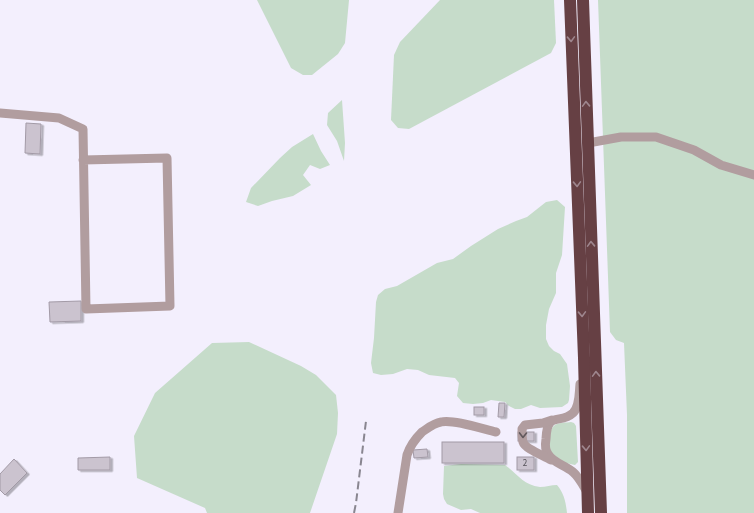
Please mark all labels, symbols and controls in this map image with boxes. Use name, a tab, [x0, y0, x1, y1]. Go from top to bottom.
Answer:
one-way arrow	[567, 36, 576, 42]
one-way arrow	[582, 101, 591, 107]
one-way arrow	[572, 181, 581, 187]
one-way arrow	[587, 241, 596, 247]
one-way arrow	[578, 311, 586, 317]
one-way arrow	[592, 371, 600, 377]
one-way arrow	[519, 432, 527, 438]
one-way arrow	[582, 445, 590, 451]
house number: 2	[523, 457, 528, 470]

